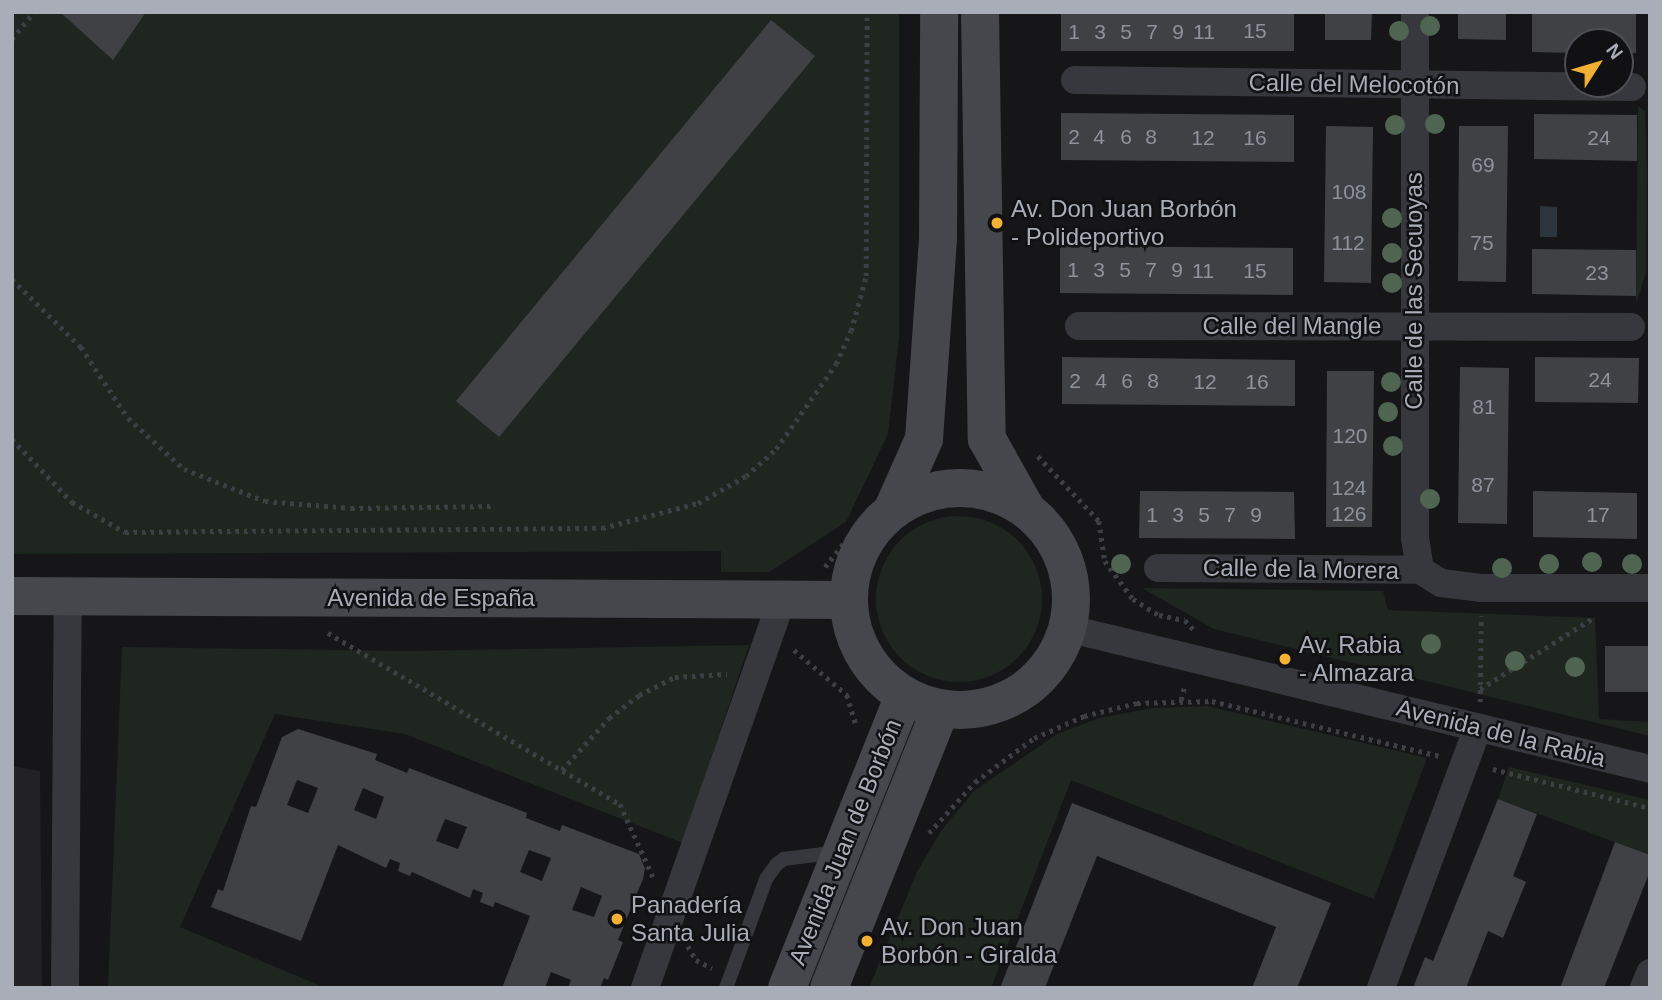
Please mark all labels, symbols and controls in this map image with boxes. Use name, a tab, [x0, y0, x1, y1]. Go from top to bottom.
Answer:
house number: 15	[1243, 18, 1267, 44]
house number: 1	[1068, 19, 1080, 45]
house number: 3	[1094, 19, 1106, 45]
house number: 5	[1120, 19, 1132, 45]
house number: 7	[1146, 19, 1158, 45]
house number: 9	[1172, 19, 1184, 45]
house number: 11	[1193, 19, 1215, 45]
north arrow	[1564, 28, 1634, 98]
text: N	[1602, 39, 1627, 63]
street label: Calle del Melocotón	[1248, 68, 1460, 100]
house number: 2	[1068, 124, 1080, 150]
house number: 4	[1093, 124, 1105, 150]
house number: 6	[1120, 124, 1132, 150]
house number: 8	[1145, 124, 1157, 150]
house number: 12	[1191, 125, 1215, 151]
house number: 16	[1243, 125, 1267, 151]
house number: 24	[1587, 125, 1611, 151]
house number: 69	[1471, 152, 1495, 178]
street label: Calle de las Secuoyas	[1400, 172, 1428, 410]
house number: 108	[1331, 179, 1367, 205]
place label: Av. Don Juan Borbón - Polideportivo	[1011, 195, 1237, 251]
marker: Av. Don Juan Borbón - Polideportivo	[989, 215, 1005, 231]
house number: 112	[1331, 230, 1365, 256]
house number: 75	[1470, 230, 1494, 256]
house number: 1	[1067, 257, 1079, 283]
house number: 3	[1093, 257, 1105, 283]
house number: 5	[1119, 257, 1131, 283]
house number: 7	[1145, 257, 1157, 283]
house number: 9	[1171, 257, 1183, 283]
house number: 11	[1192, 258, 1214, 284]
house number: 15	[1243, 258, 1267, 284]
house number: 23	[1585, 260, 1609, 286]
street label: Calle del Mangle	[1203, 312, 1381, 340]
house number: 24	[1588, 367, 1612, 393]
house number: 2	[1069, 368, 1081, 394]
house number: 4	[1095, 368, 1107, 394]
house number: 6	[1121, 368, 1133, 394]
house number: 8	[1147, 368, 1159, 394]
house number: 12	[1193, 369, 1217, 395]
house number: 16	[1245, 369, 1269, 395]
house number: 81	[1472, 394, 1496, 420]
house number: 120	[1332, 423, 1368, 449]
house number: 87	[1471, 472, 1495, 498]
house number: 124	[1331, 475, 1367, 501]
house number: 126	[1331, 501, 1367, 527]
house number: 1	[1146, 502, 1158, 528]
house number: 3	[1172, 502, 1184, 528]
house number: 5	[1198, 502, 1210, 528]
house number: 7	[1224, 502, 1236, 528]
house number: 9	[1250, 502, 1262, 528]
house number: 17	[1586, 502, 1610, 528]
street label: Calle de la Morera	[1203, 553, 1399, 585]
street label: Avenida de España	[327, 584, 535, 612]
place label: Av. Rabia - Almazara	[1299, 631, 1415, 687]
marker: Av. Rabia - Almazara	[1277, 651, 1293, 667]
street label: Avenida de la Rabia	[1394, 693, 1608, 773]
street label: Avenida Juan de Borbón	[782, 715, 908, 969]
place label: Panadería Santa Julia	[631, 891, 750, 947]
marker: Panadería Santa Julia	[609, 911, 625, 927]
place label: Av. Don Juan Borbón - Giralda	[881, 913, 1057, 969]
marker: Av. Don Juan Borbón - Giralda	[859, 933, 875, 949]

